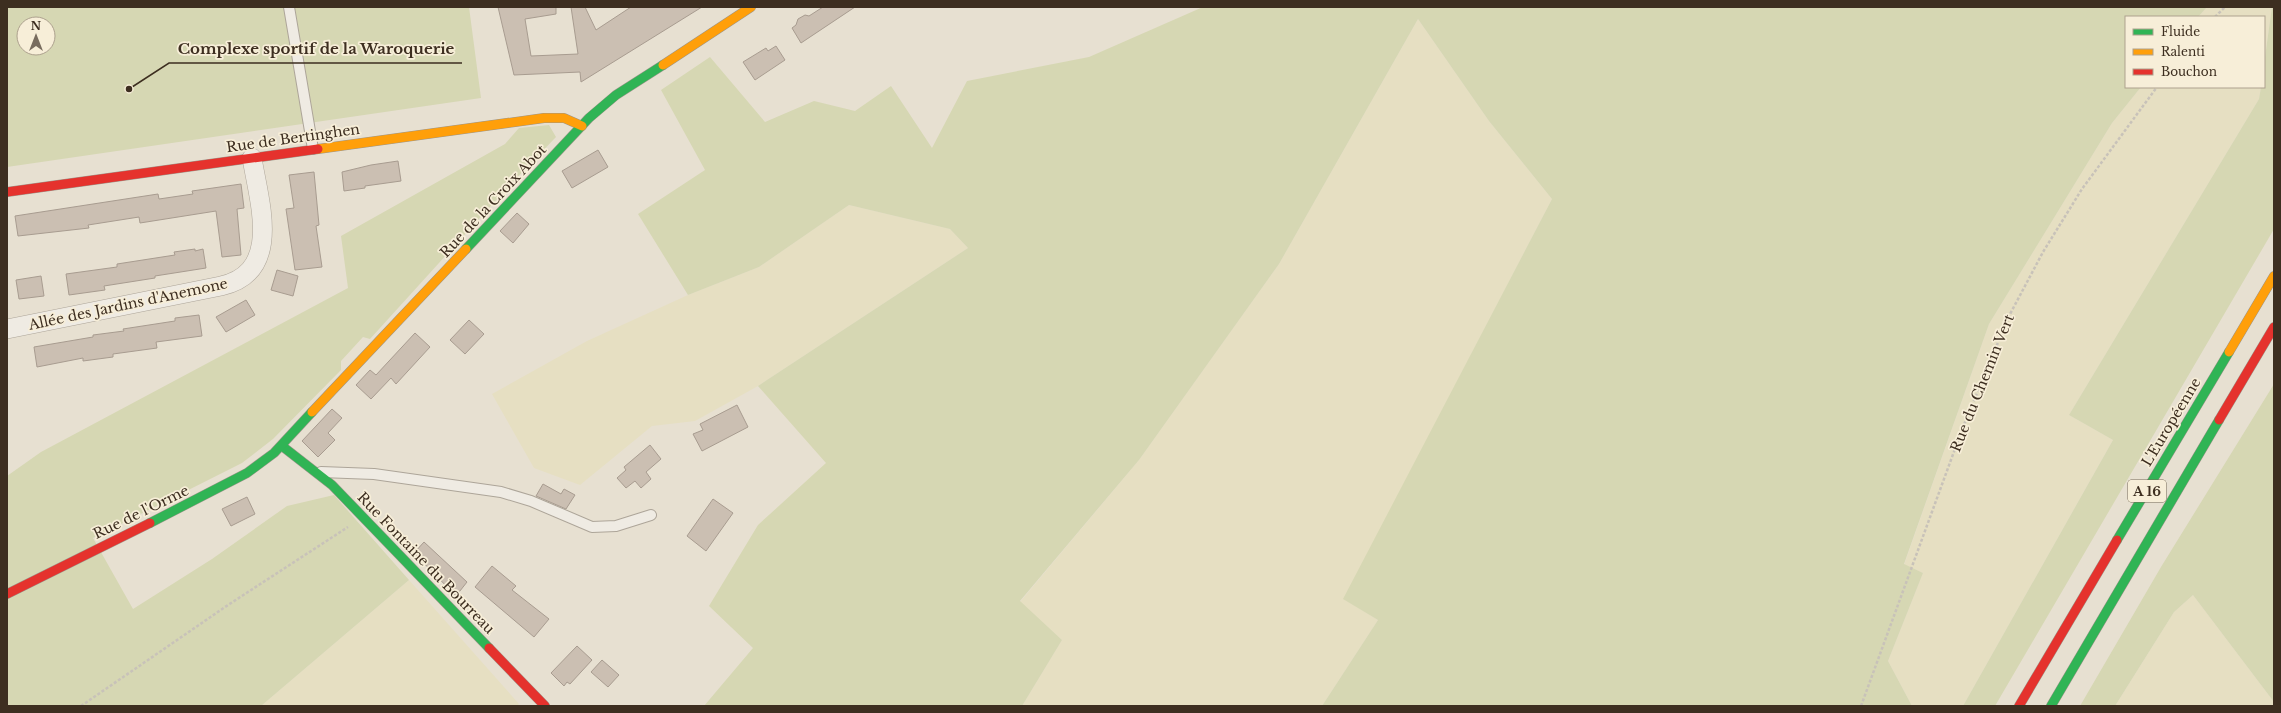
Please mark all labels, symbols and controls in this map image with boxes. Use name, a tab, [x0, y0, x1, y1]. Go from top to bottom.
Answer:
north arrow	[16, 16, 56, 56]
legend	[2125, 16, 2265, 88]
text: N	[31, 19, 42, 33]
text: Fluide	[2161, 24, 2200, 39]
callout: Complexe sportif de la Waroquerie	[169, 36, 462, 63]
text: Complexe sportif de la Waroquerie	[178, 39, 455, 58]
text: Ralenti	[2161, 44, 2205, 59]
text: Bouchon	[2161, 64, 2217, 79]
street label: Rue de Bertinghen	[225, 120, 361, 156]
street label: Rue de la Croix Abot	[436, 140, 551, 261]
street label: Allée des Jardins d'Anemone	[26, 274, 229, 334]
street label: Rue du Chemin Vert	[1946, 311, 2018, 454]
street label: L'Européenne	[2138, 375, 2204, 469]
road number: A 16	[2128, 480, 2166, 502]
street label: Rue de l'Orme	[90, 481, 192, 543]
street label: Rue Fontaine du Bourreau	[354, 488, 499, 638]

